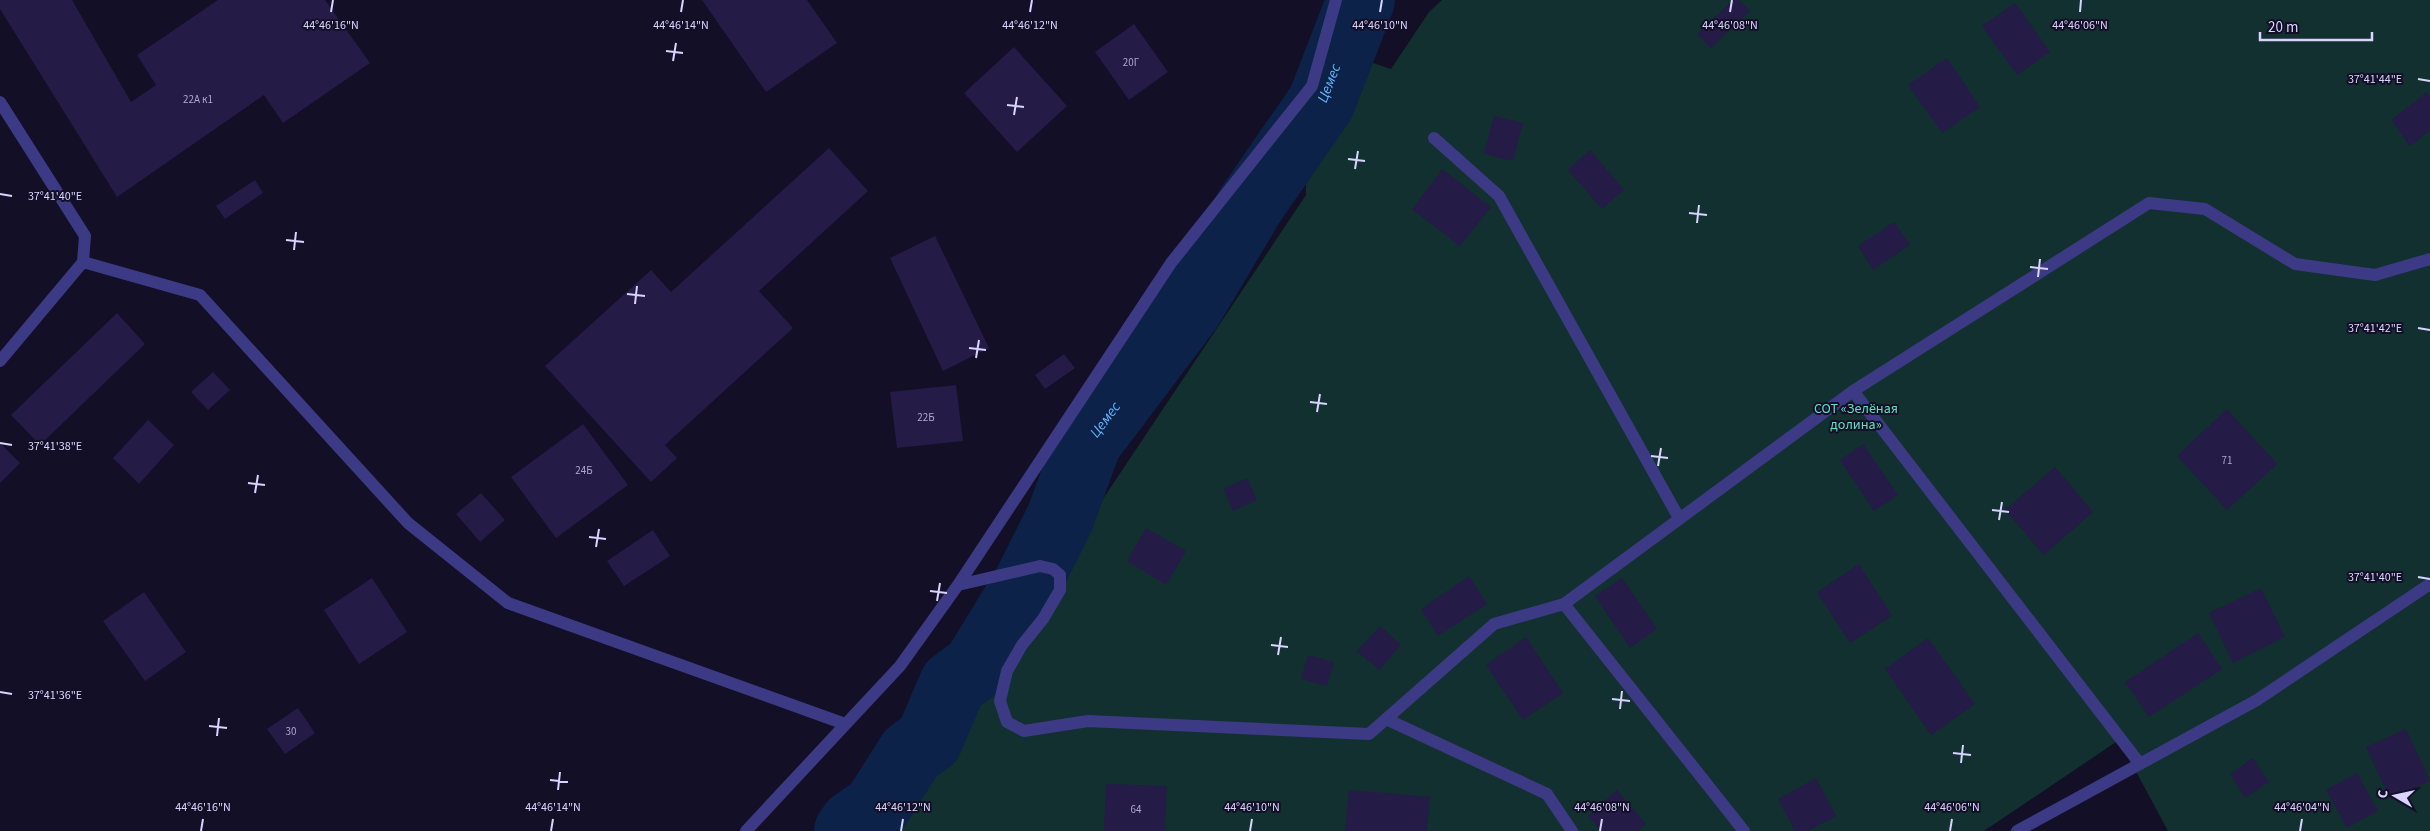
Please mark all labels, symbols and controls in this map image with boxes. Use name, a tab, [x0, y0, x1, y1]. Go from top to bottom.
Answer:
scale bar	[2260, 10, 2372, 42]
text: 44°46'16"N	[303, 17, 359, 34]
text: 44°46'14"N	[653, 17, 709, 34]
text: 44°46'12"N	[1002, 17, 1058, 34]
text: 44°46'10"N	[1352, 17, 1408, 34]
text: 44°46'08"N	[1702, 17, 1758, 34]
text: 44°46'06"N	[2052, 17, 2108, 34]
text: 20 m	[2268, 17, 2298, 38]
house number: 20Г	[1123, 55, 1140, 70]
water label: Цемес	[1312, 60, 1346, 106]
text: 37°41'44"E	[2348, 71, 2402, 88]
house number: 22А к1	[183, 92, 213, 107]
text: 37°41'40"E	[28, 188, 82, 205]
text: 37°41'42"E	[2348, 320, 2402, 337]
water label: Цемес	[1085, 397, 1126, 442]
park label: СОТ «Зелёная долина»	[1814, 399, 1898, 435]
house number: 22Б	[917, 410, 935, 425]
text: 37°41'38"E	[28, 438, 82, 455]
house number: 71	[2222, 453, 2232, 468]
house number: 24Б	[575, 463, 593, 478]
text: 37°41'40"E	[2348, 569, 2402, 586]
text: 37°41'36"E	[28, 687, 82, 704]
house number: 30	[286, 724, 296, 739]
north arrow	[2370, 771, 2420, 821]
text: С	[2373, 789, 2394, 800]
text: 44°46'16"N	[175, 799, 231, 816]
text: 44°46'14"N	[525, 799, 581, 816]
text: 44°46'12"N	[875, 799, 931, 816]
text: 44°46'10"N	[1224, 799, 1280, 816]
text: 44°46'08"N	[1574, 799, 1630, 816]
text: 44°46'06"N	[1924, 799, 1980, 816]
text: 44°46'04"N	[2274, 799, 2330, 816]
house number: 64	[1131, 802, 1142, 817]

